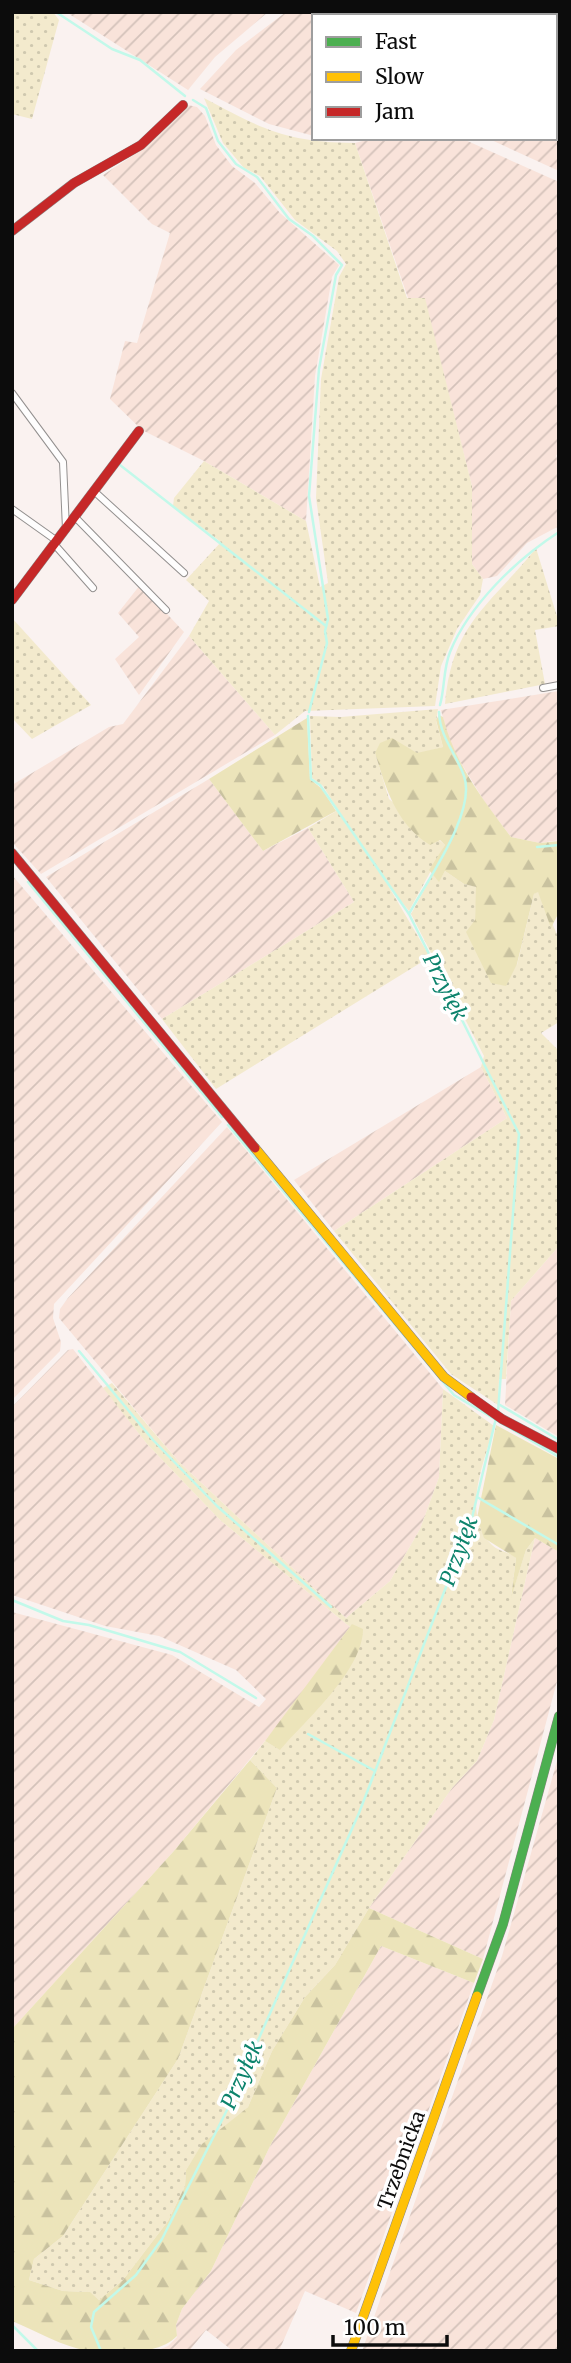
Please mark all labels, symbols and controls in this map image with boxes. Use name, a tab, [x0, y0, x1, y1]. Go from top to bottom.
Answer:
legend	[312, 14, 557, 140]
text: Fast	[375, 28, 417, 55]
text: Slow	[375, 63, 424, 90]
text: Jam	[374, 98, 414, 125]
water label: Przyłęk	[417, 949, 474, 1025]
water label: Przyłęk	[434, 1512, 484, 1589]
water label: Przyłęk	[215, 2036, 269, 2113]
street label: Trzebnicka	[372, 2107, 430, 2213]
scale bar	[333, 2304, 447, 2348]
text: 100 m	[344, 2314, 406, 2341]

